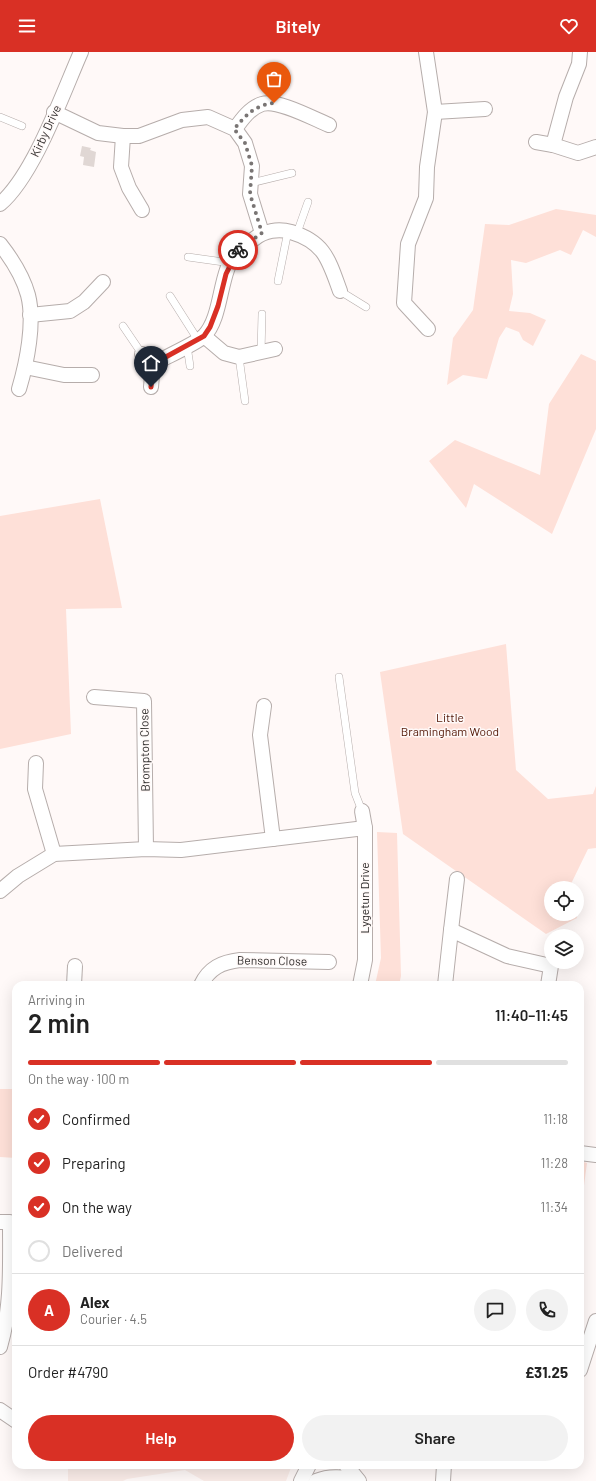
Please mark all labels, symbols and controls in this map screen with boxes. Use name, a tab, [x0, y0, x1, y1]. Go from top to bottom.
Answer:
icon: menu	[16, 15, 38, 37]
text: Bitely	[275, 15, 321, 37]
icon: heart	[558, 15, 580, 37]
pin	[257, 62, 291, 103]
icon: bag	[263, 68, 285, 90]
street label: Kirby Drive	[27, 102, 63, 159]
courier	[218, 230, 258, 270]
icon: bike	[227, 239, 249, 261]
pin	[134, 346, 168, 387]
icon: home	[140, 352, 162, 374]
street label: Brompton Close	[136, 708, 152, 792]
park label: Little Bramingham Wood	[401, 710, 499, 738]
street label: Lygetun Drive	[357, 862, 371, 934]
map controls	[544, 881, 584, 969]
button: locate	[544, 881, 584, 921]
button: layers	[544, 929, 584, 969]
street label: Benson Close	[237, 952, 307, 968]
text: Arriving in	[28, 992, 85, 1008]
text: 11:40–11:45	[495, 1006, 568, 1024]
text: 2 min	[28, 1007, 90, 1038]
text: On the way · 100 m	[28, 1071, 129, 1087]
icon: check	[28, 1108, 50, 1130]
text: Confirmed	[62, 1110, 130, 1128]
text: 11:18	[543, 1111, 568, 1127]
icon: check	[28, 1152, 50, 1174]
text: Preparing	[62, 1154, 126, 1172]
text: 11:28	[541, 1155, 568, 1171]
icon: check	[28, 1196, 50, 1218]
text: On the way	[62, 1198, 132, 1216]
text: 11:34	[541, 1199, 568, 1215]
text: Delivered	[62, 1242, 123, 1260]
button: chat	[474, 1289, 516, 1331]
button: phone	[526, 1289, 568, 1331]
text: Alex	[80, 1293, 110, 1311]
text: A	[44, 1301, 54, 1319]
text: Courier · 4.5	[80, 1311, 147, 1327]
text: Order #4790	[28, 1363, 108, 1381]
text: £31.25	[525, 1363, 568, 1381]
button: Help	[28, 1415, 294, 1461]
button: Share	[302, 1415, 568, 1461]

